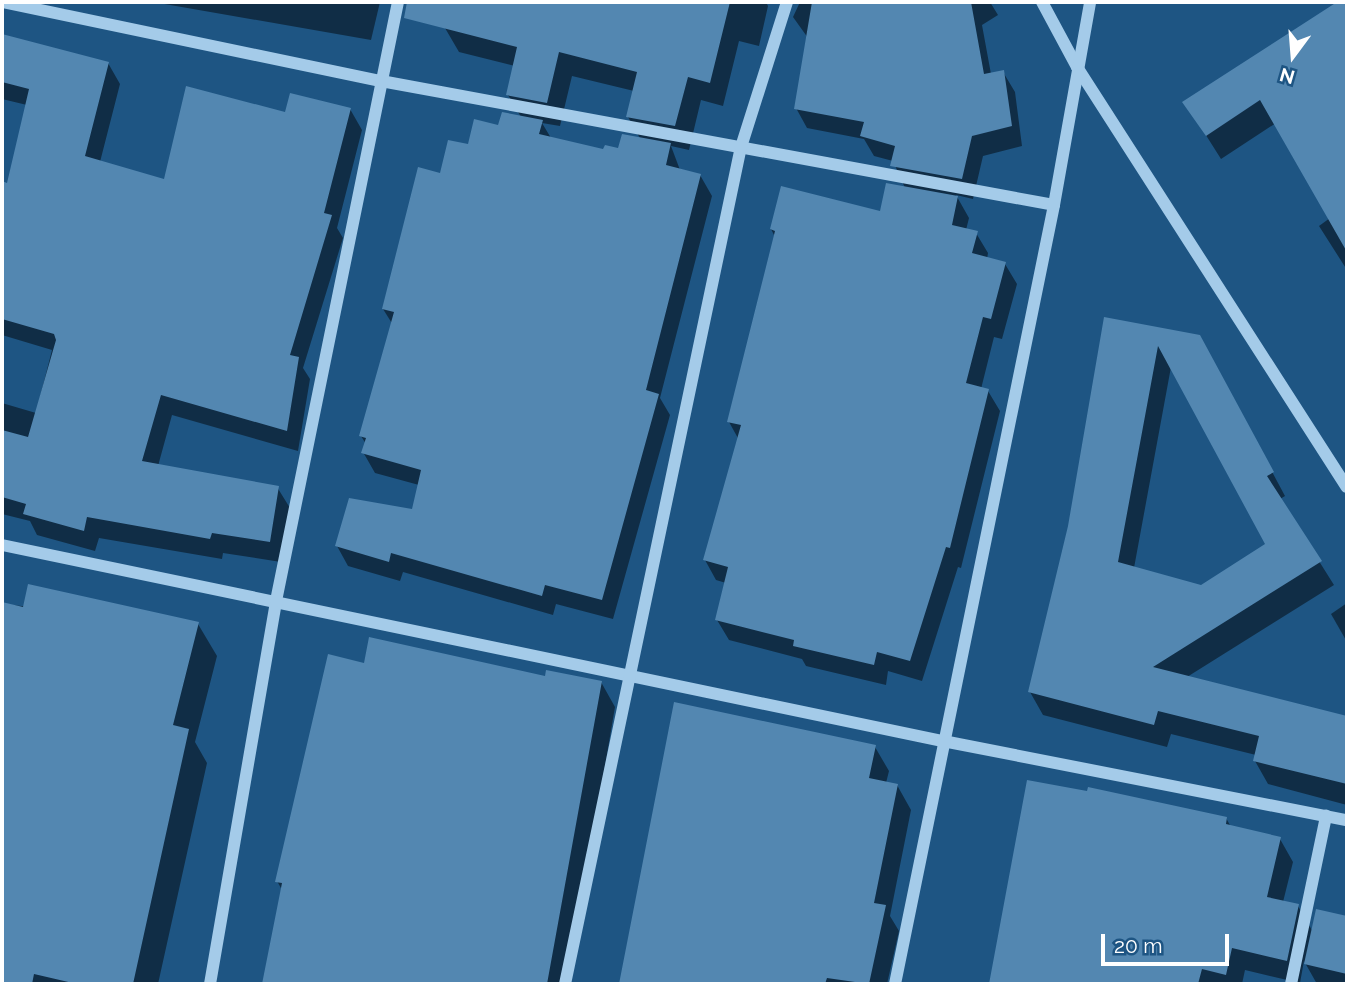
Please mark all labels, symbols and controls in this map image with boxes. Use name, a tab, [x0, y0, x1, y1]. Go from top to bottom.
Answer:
north arrow	[1258, 21, 1328, 91]
text: N	[1277, 64, 1297, 89]
scale bar	[1104, 920, 1232, 964]
text: 20 m	[1114, 933, 1162, 958]

